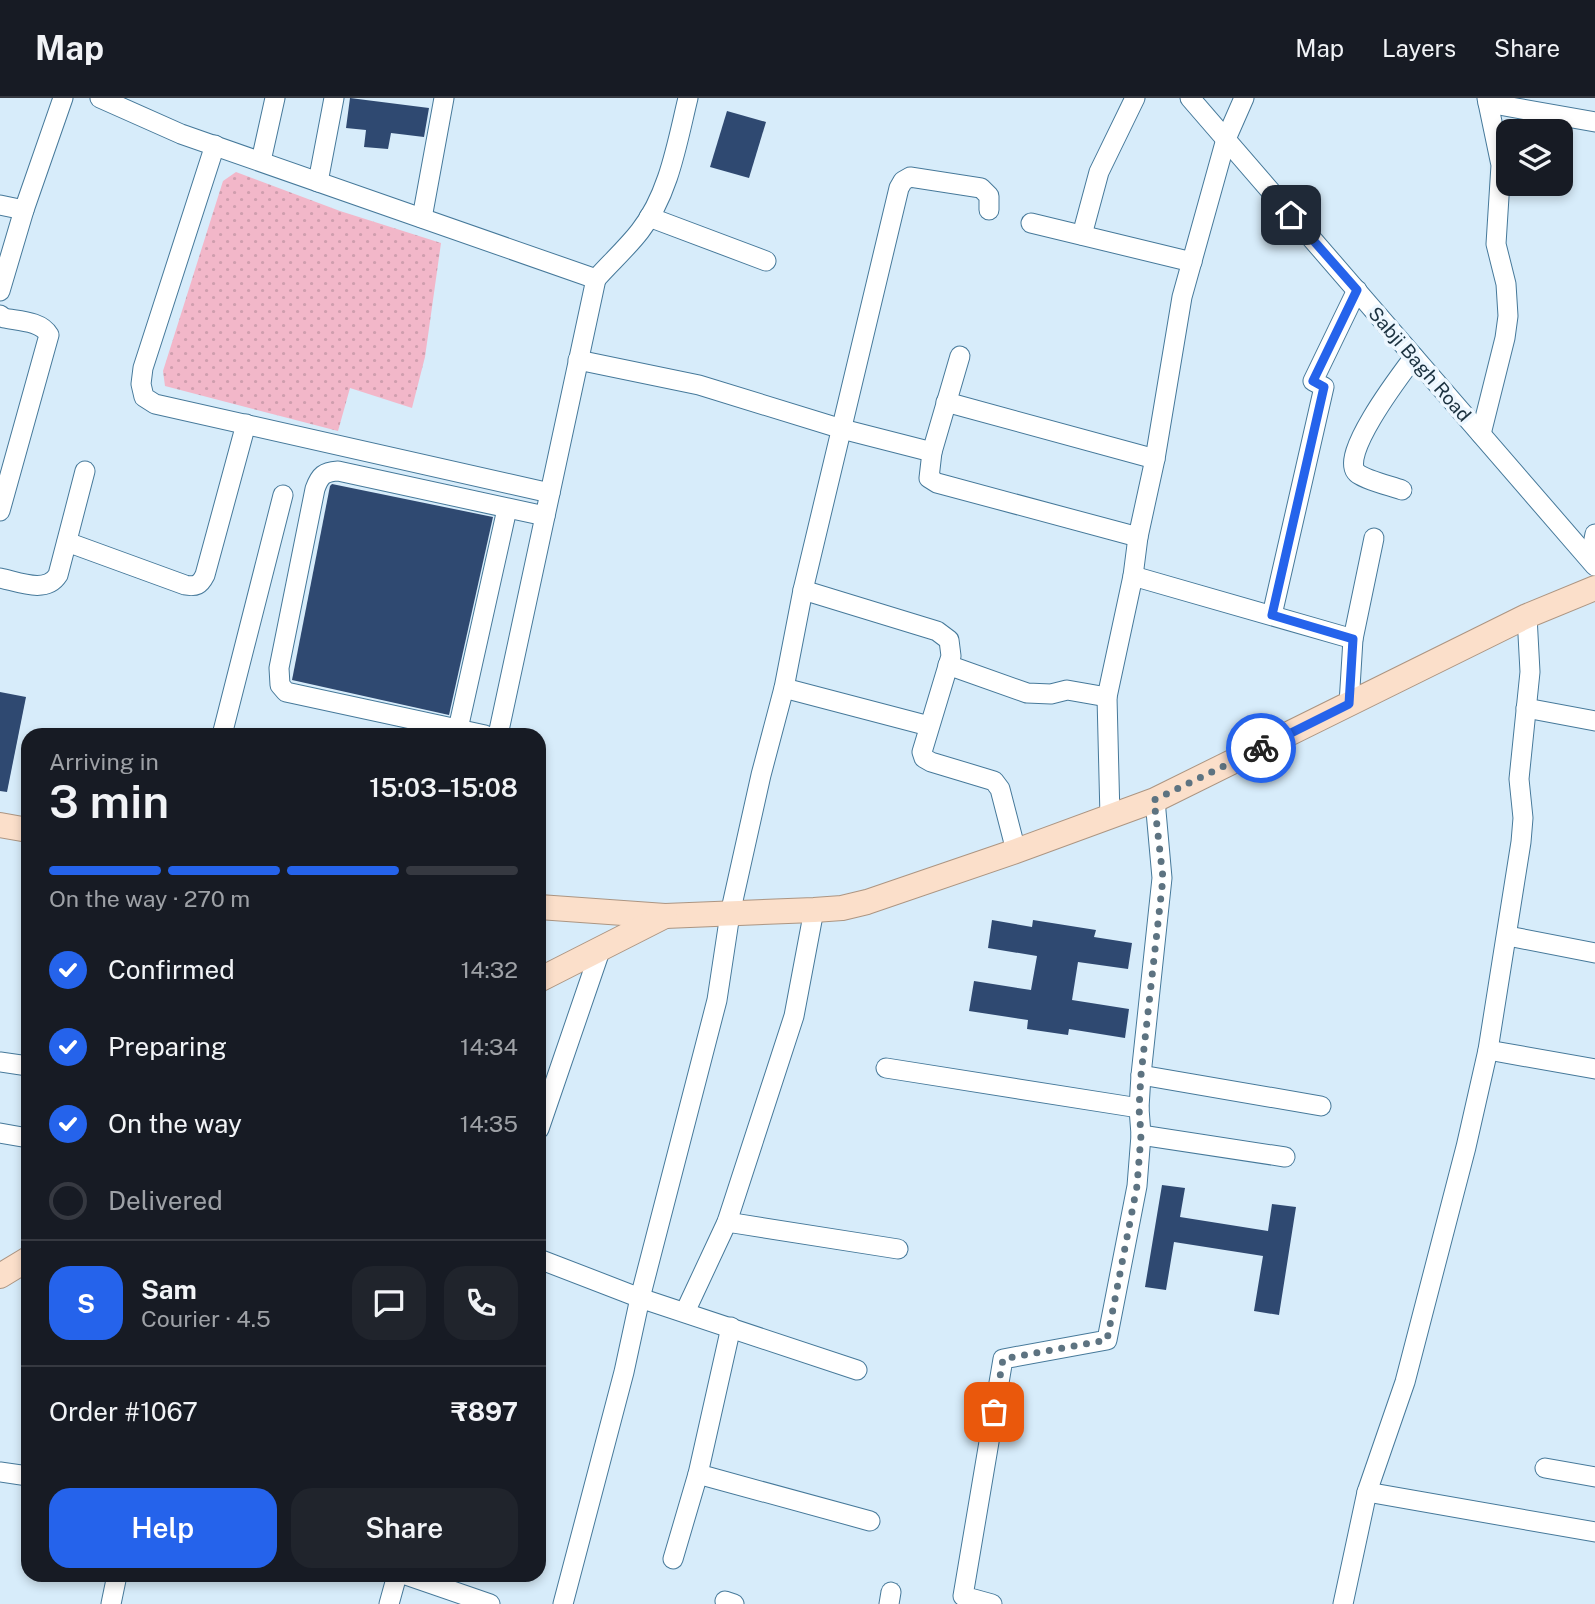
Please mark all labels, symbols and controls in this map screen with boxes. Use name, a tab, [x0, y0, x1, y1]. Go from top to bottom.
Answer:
text: Map	[35, 29, 104, 67]
text: Map	[1295, 34, 1344, 62]
text: Layers	[1382, 34, 1456, 62]
text: Share	[1494, 34, 1560, 62]
map controls	[1496, 119, 1573, 196]
button: layers	[1496, 119, 1573, 196]
pin	[1261, 185, 1321, 245]
icon: home	[1272, 196, 1310, 234]
street label: Sabji Bagh Road	[1364, 302, 1476, 426]
courier	[1226, 713, 1296, 783]
icon: bike	[1242, 729, 1280, 767]
text: Arriving in	[49, 748, 159, 775]
text: 15:03–15:08	[369, 772, 518, 803]
text: 3 min	[49, 774, 169, 828]
text: On the way · 270 m	[49, 885, 250, 912]
icon: check	[49, 951, 87, 989]
text: Confirmed	[108, 954, 235, 985]
text: 14:32	[461, 956, 518, 983]
icon: check	[49, 1028, 87, 1066]
text: Preparing	[108, 1031, 227, 1062]
text: 14:34	[460, 1033, 518, 1060]
icon: check	[49, 1105, 87, 1143]
text: On the way	[108, 1108, 242, 1139]
text: 14:35	[460, 1110, 518, 1137]
text: Delivered	[108, 1185, 223, 1216]
button: chat	[352, 1266, 426, 1340]
button: phone	[444, 1266, 518, 1340]
text: Sam	[141, 1274, 197, 1305]
text: S	[77, 1288, 95, 1319]
text: Courier · 4.5	[141, 1305, 271, 1332]
pin	[964, 1382, 1024, 1442]
icon: bag	[975, 1393, 1013, 1431]
text: Order #1067	[49, 1396, 198, 1427]
text: ₹897	[451, 1396, 518, 1427]
button: Help	[49, 1488, 277, 1568]
button: Share	[291, 1488, 518, 1568]

